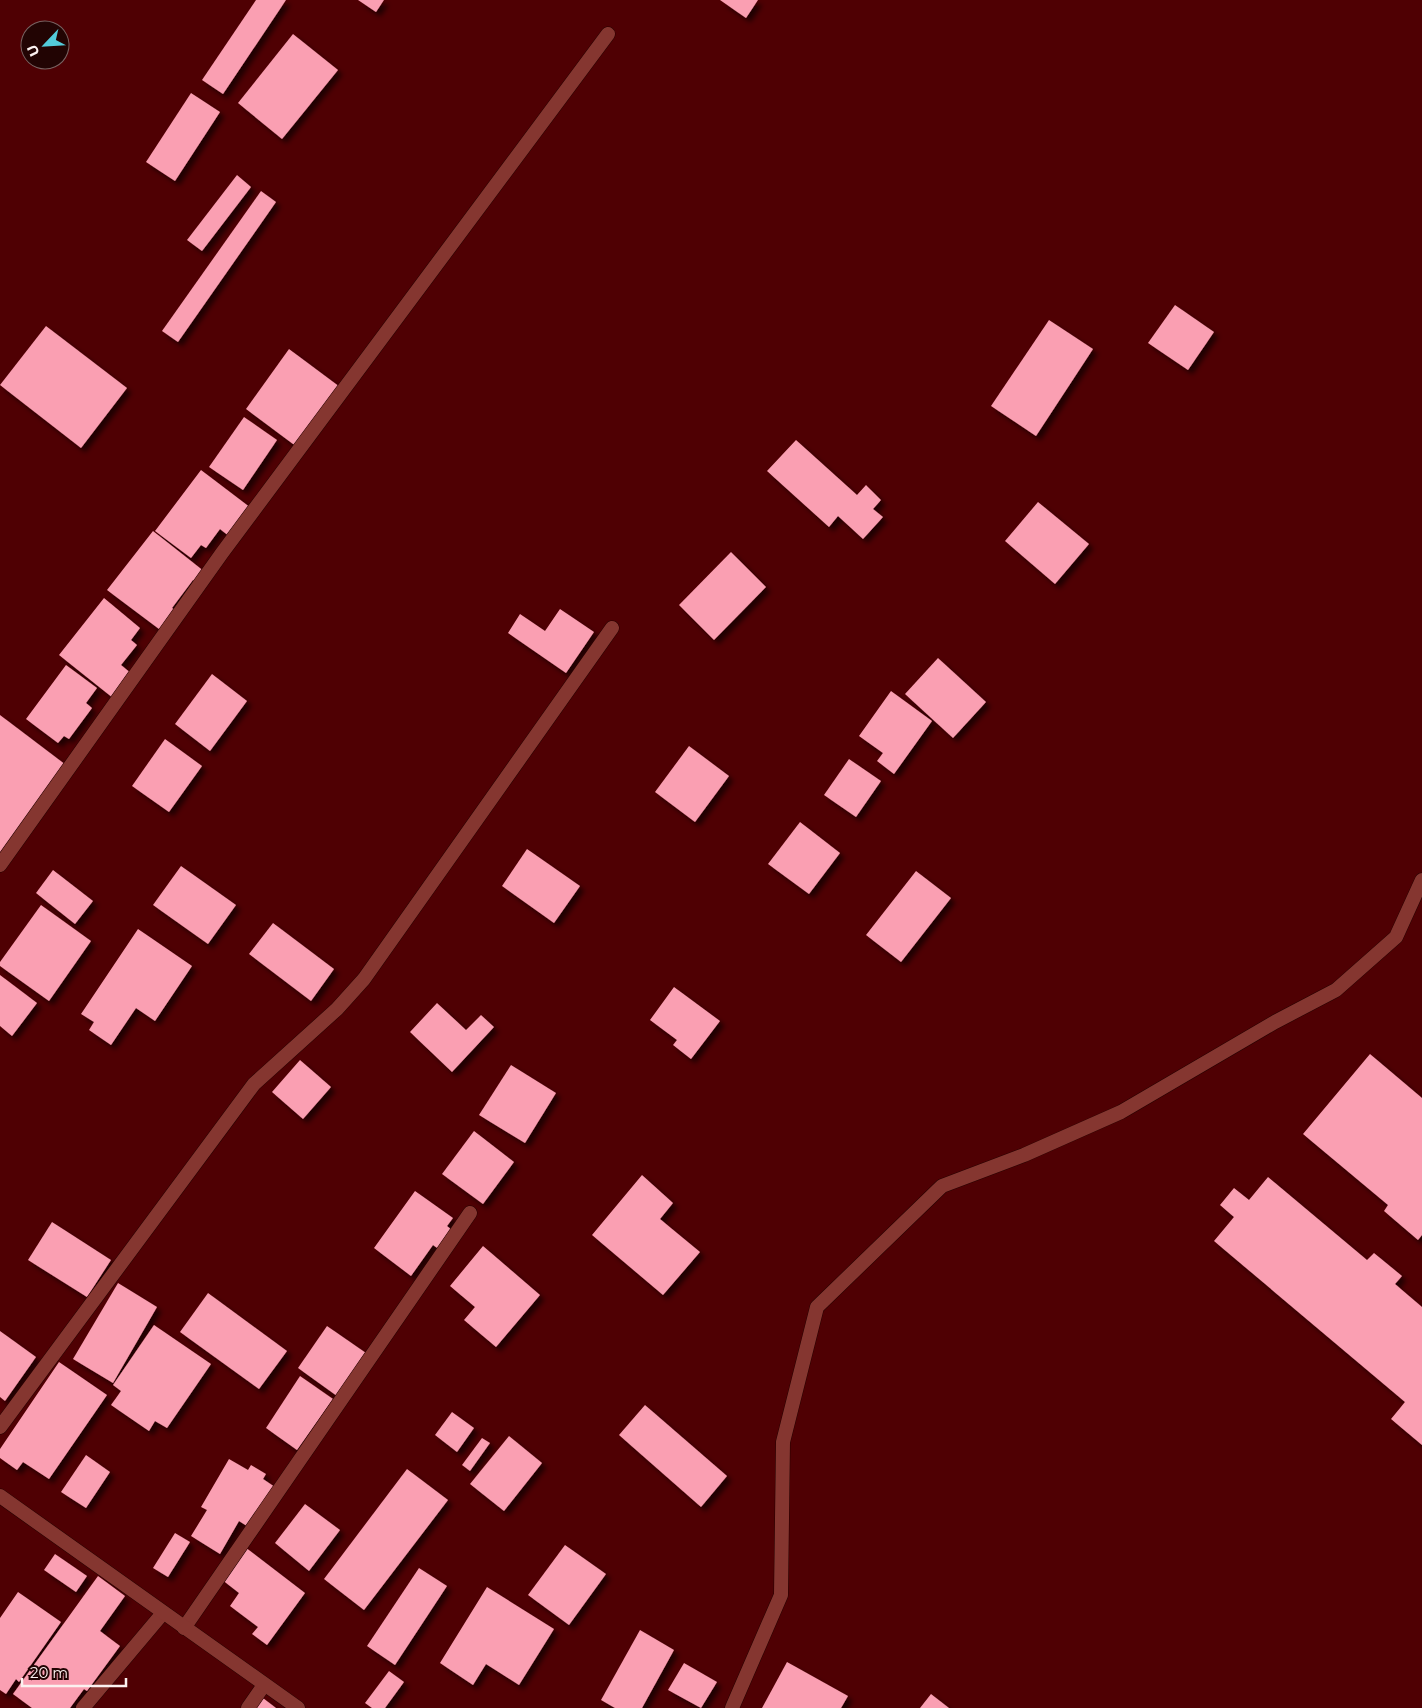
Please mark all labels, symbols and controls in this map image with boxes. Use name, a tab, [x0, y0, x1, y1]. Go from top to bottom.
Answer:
north arrow	[20, 20, 70, 70]
text: U	[23, 42, 44, 59]
scale bar	[22, 1656, 126, 1688]
text: 20 m	[30, 1663, 68, 1682]

